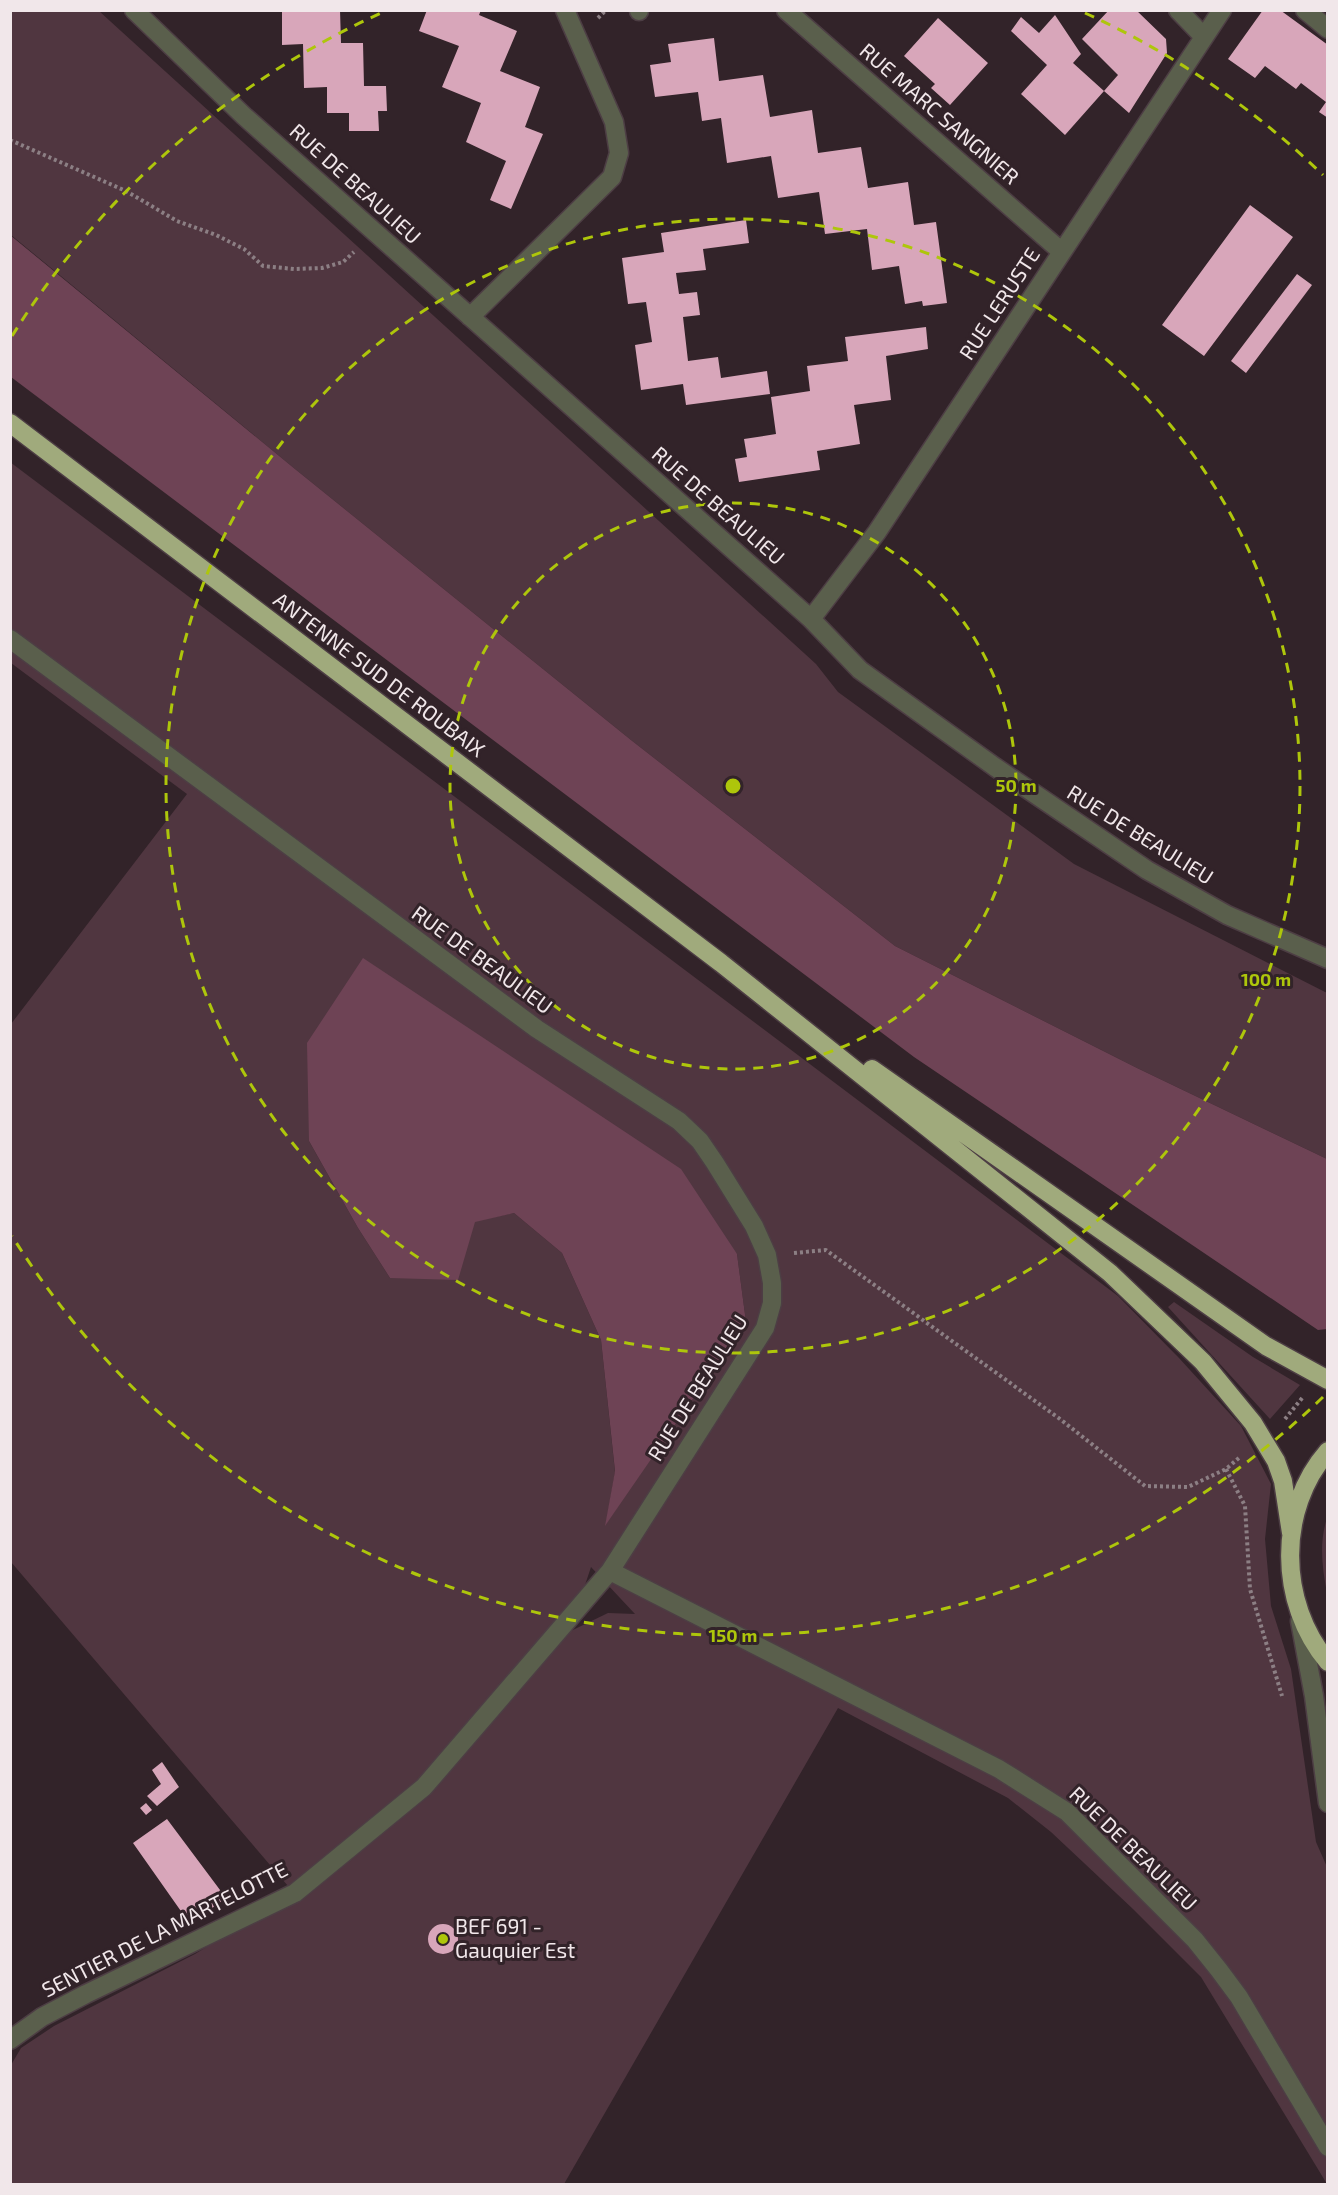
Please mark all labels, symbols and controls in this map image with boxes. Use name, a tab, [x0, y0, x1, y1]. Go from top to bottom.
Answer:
street label: RUE MARC SANGNIER	[855, 37, 1025, 189]
street label: RUE DE BEAULIEU	[285, 118, 427, 248]
street label: RUE LERUSTE	[953, 242, 1044, 364]
street label: RUE DE BEAULIEU	[648, 440, 790, 569]
street label: ANTENNE SUD DE ROUBAIX	[269, 586, 491, 762]
text: 50 m	[995, 774, 1037, 796]
centre of rings	[723, 776, 743, 796]
street label: RUE DE BEAULIEU	[1063, 779, 1218, 889]
street label: RUE DE BEAULIEU	[408, 899, 558, 1018]
text: 100 m	[1241, 968, 1291, 990]
street label: RUE DE BEAULIEU	[642, 1310, 752, 1465]
text: 150 m	[709, 1624, 757, 1646]
street label: RUE DE BEAULIEU	[1065, 1781, 1203, 1915]
street label: SENTIER DE LA MARTELOTTE	[37, 1856, 291, 2002]
place label: BEF 691 - Gauquier Est	[455, 1913, 575, 1962]
marker: BEF 691 - Gauquier Est	[436, 1932, 450, 1946]

